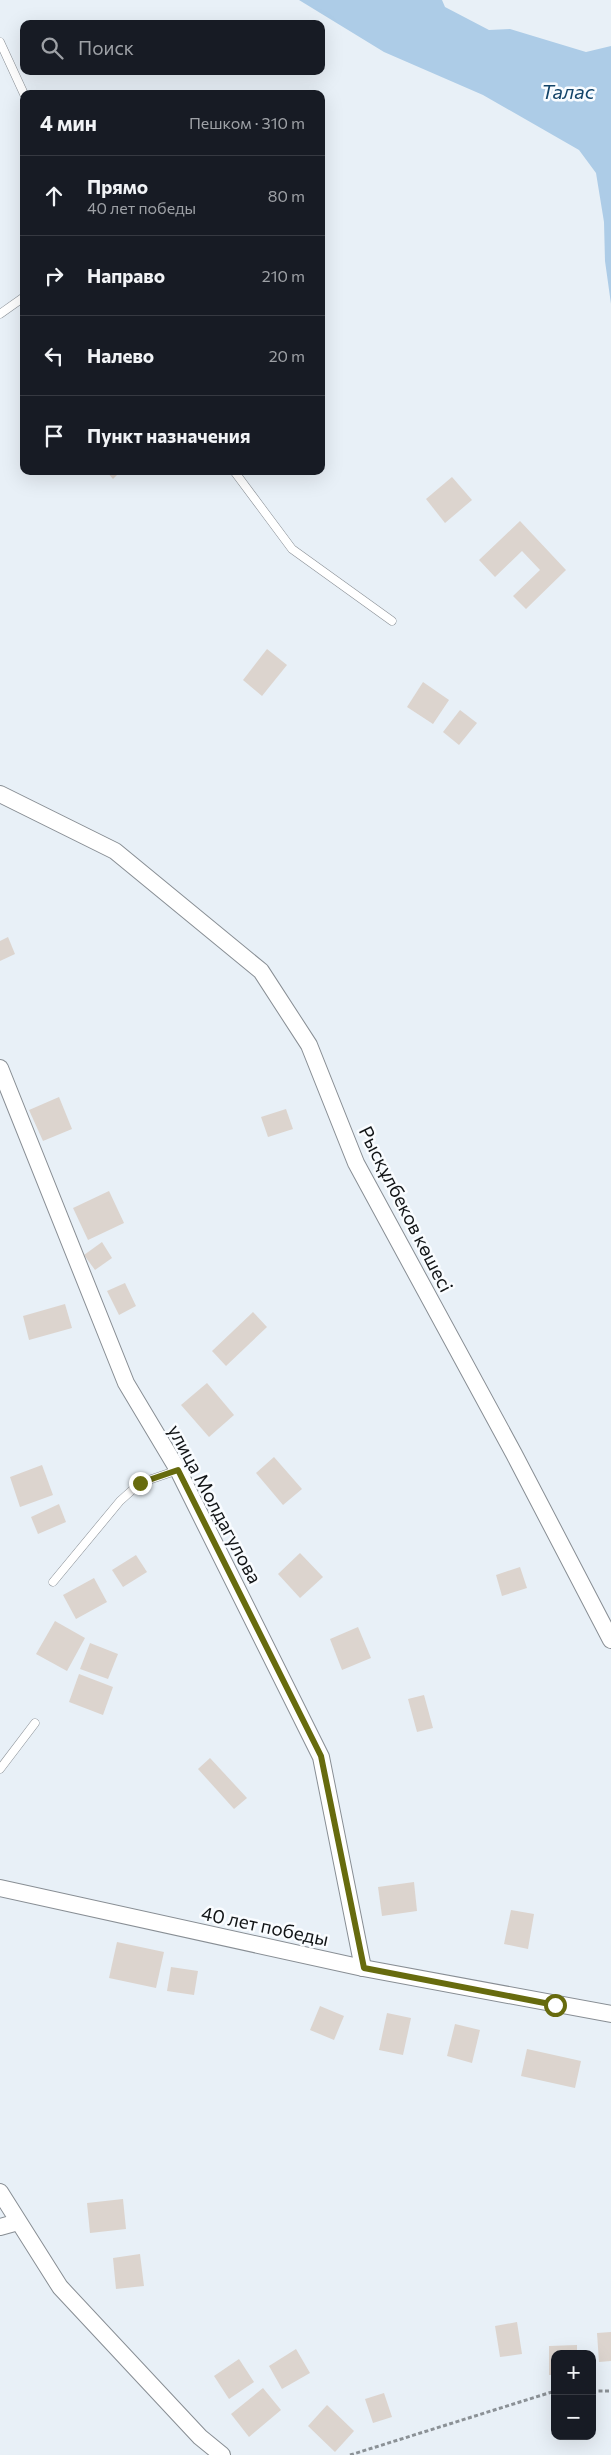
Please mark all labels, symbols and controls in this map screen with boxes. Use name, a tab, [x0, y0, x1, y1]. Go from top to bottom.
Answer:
search box	[20, 20, 325, 75]
icon: search	[38, 34, 66, 62]
text: Поиск	[78, 36, 134, 59]
water label: Талас	[541, 79, 595, 103]
text: 4 мин	[40, 110, 97, 135]
text: Пешком · 310 m	[189, 113, 305, 132]
text: Прямо	[87, 175, 148, 198]
icon: ahead	[40, 182, 68, 210]
text: 80 m	[268, 186, 305, 205]
text: 40 лет победы	[87, 198, 196, 217]
icon: right	[40, 262, 68, 290]
text: Направо	[87, 264, 165, 287]
text: 210 m	[262, 266, 305, 285]
icon: left	[40, 342, 68, 370]
text: Налево	[87, 344, 154, 367]
text: 20 m	[269, 346, 305, 365]
icon: arrive	[40, 422, 68, 450]
text: Пункт назначения	[87, 424, 250, 447]
street label: Рысқұлбеков көшесі	[355, 1122, 458, 1296]
street label: улица Молдагулова	[164, 1420, 267, 1587]
route end	[129, 1472, 152, 1495]
street label: 40 лет победы	[199, 1901, 331, 1950]
route start	[544, 1994, 567, 2017]
map controls	[551, 2350, 596, 2440]
button: +	[551, 2350, 596, 2395]
button: −	[551, 2395, 596, 2440]

